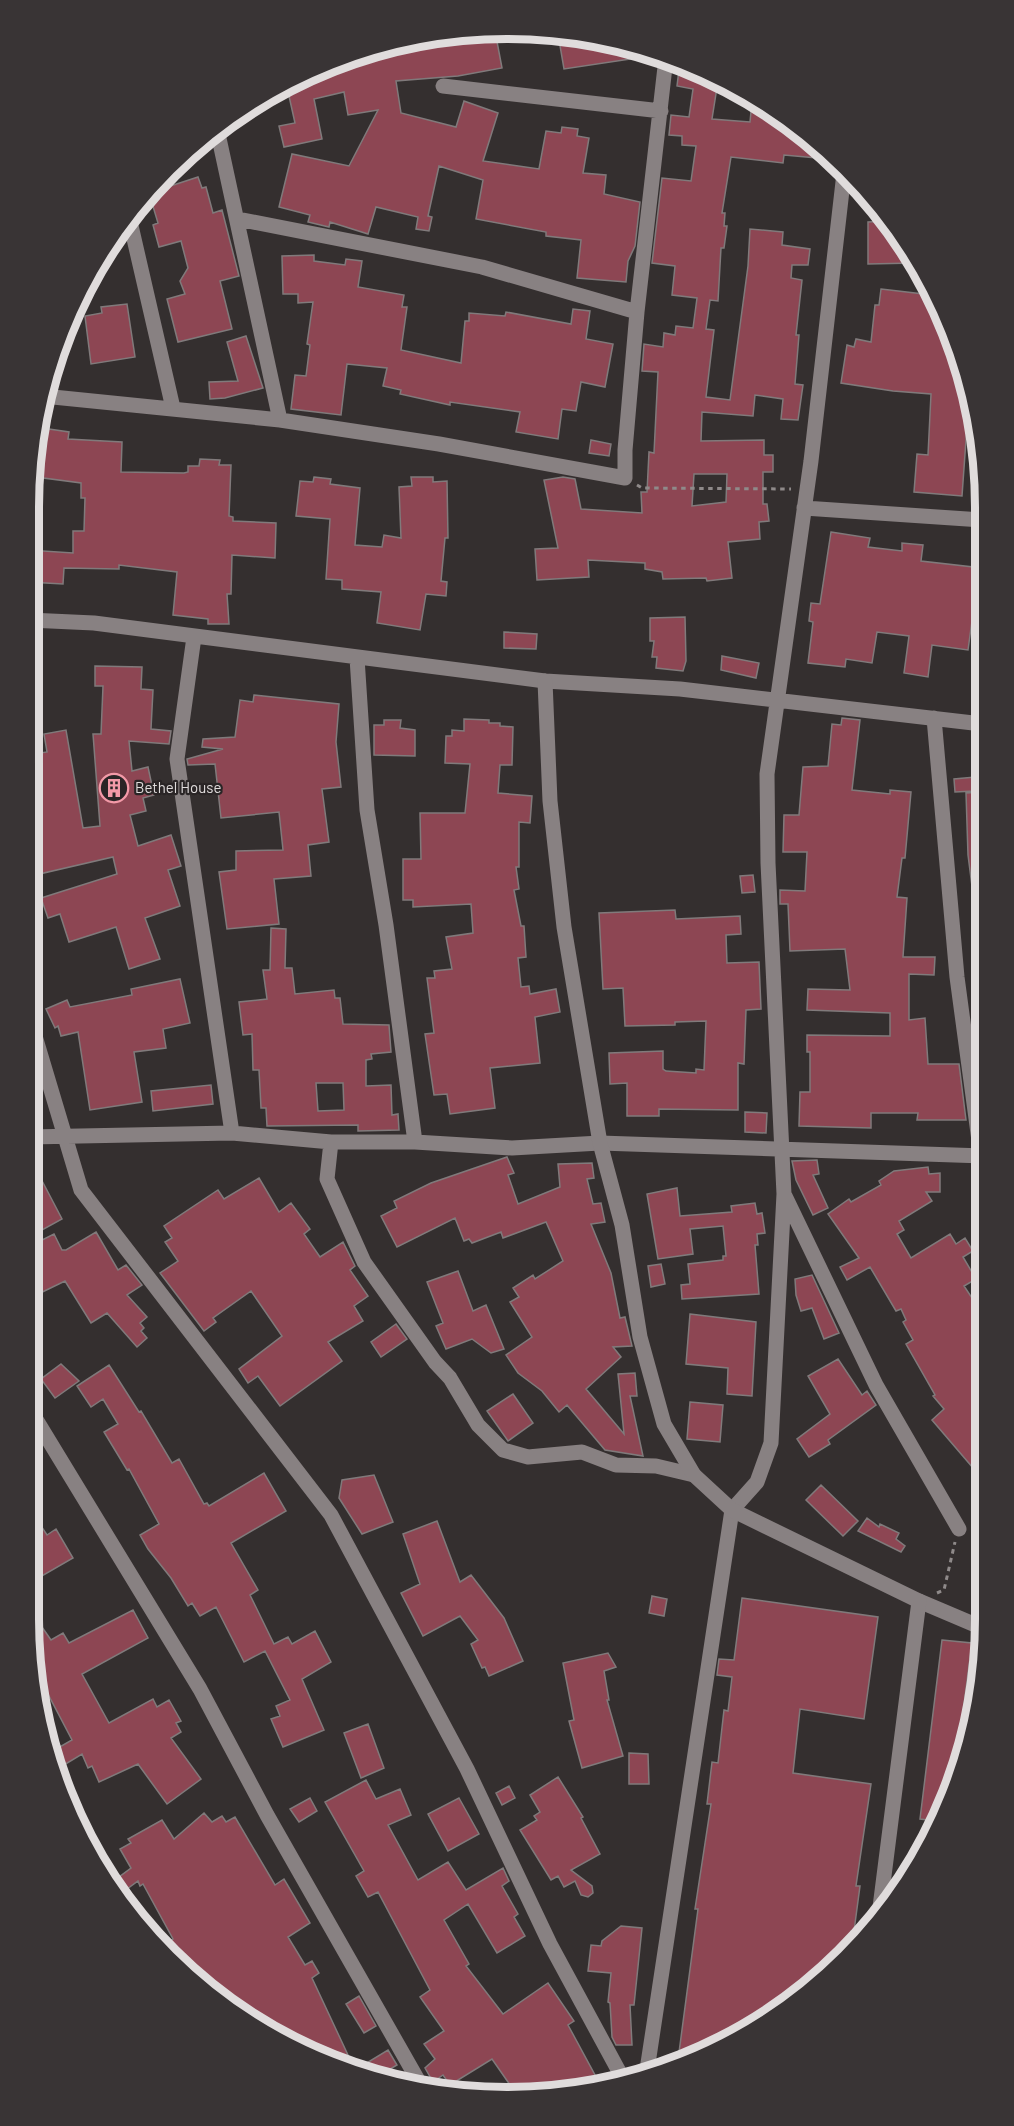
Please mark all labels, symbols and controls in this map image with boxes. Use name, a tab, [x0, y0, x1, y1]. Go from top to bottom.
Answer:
building icon: Bethel House	[98, 772, 130, 804]
place label: Bethel House	[135, 778, 221, 796]

